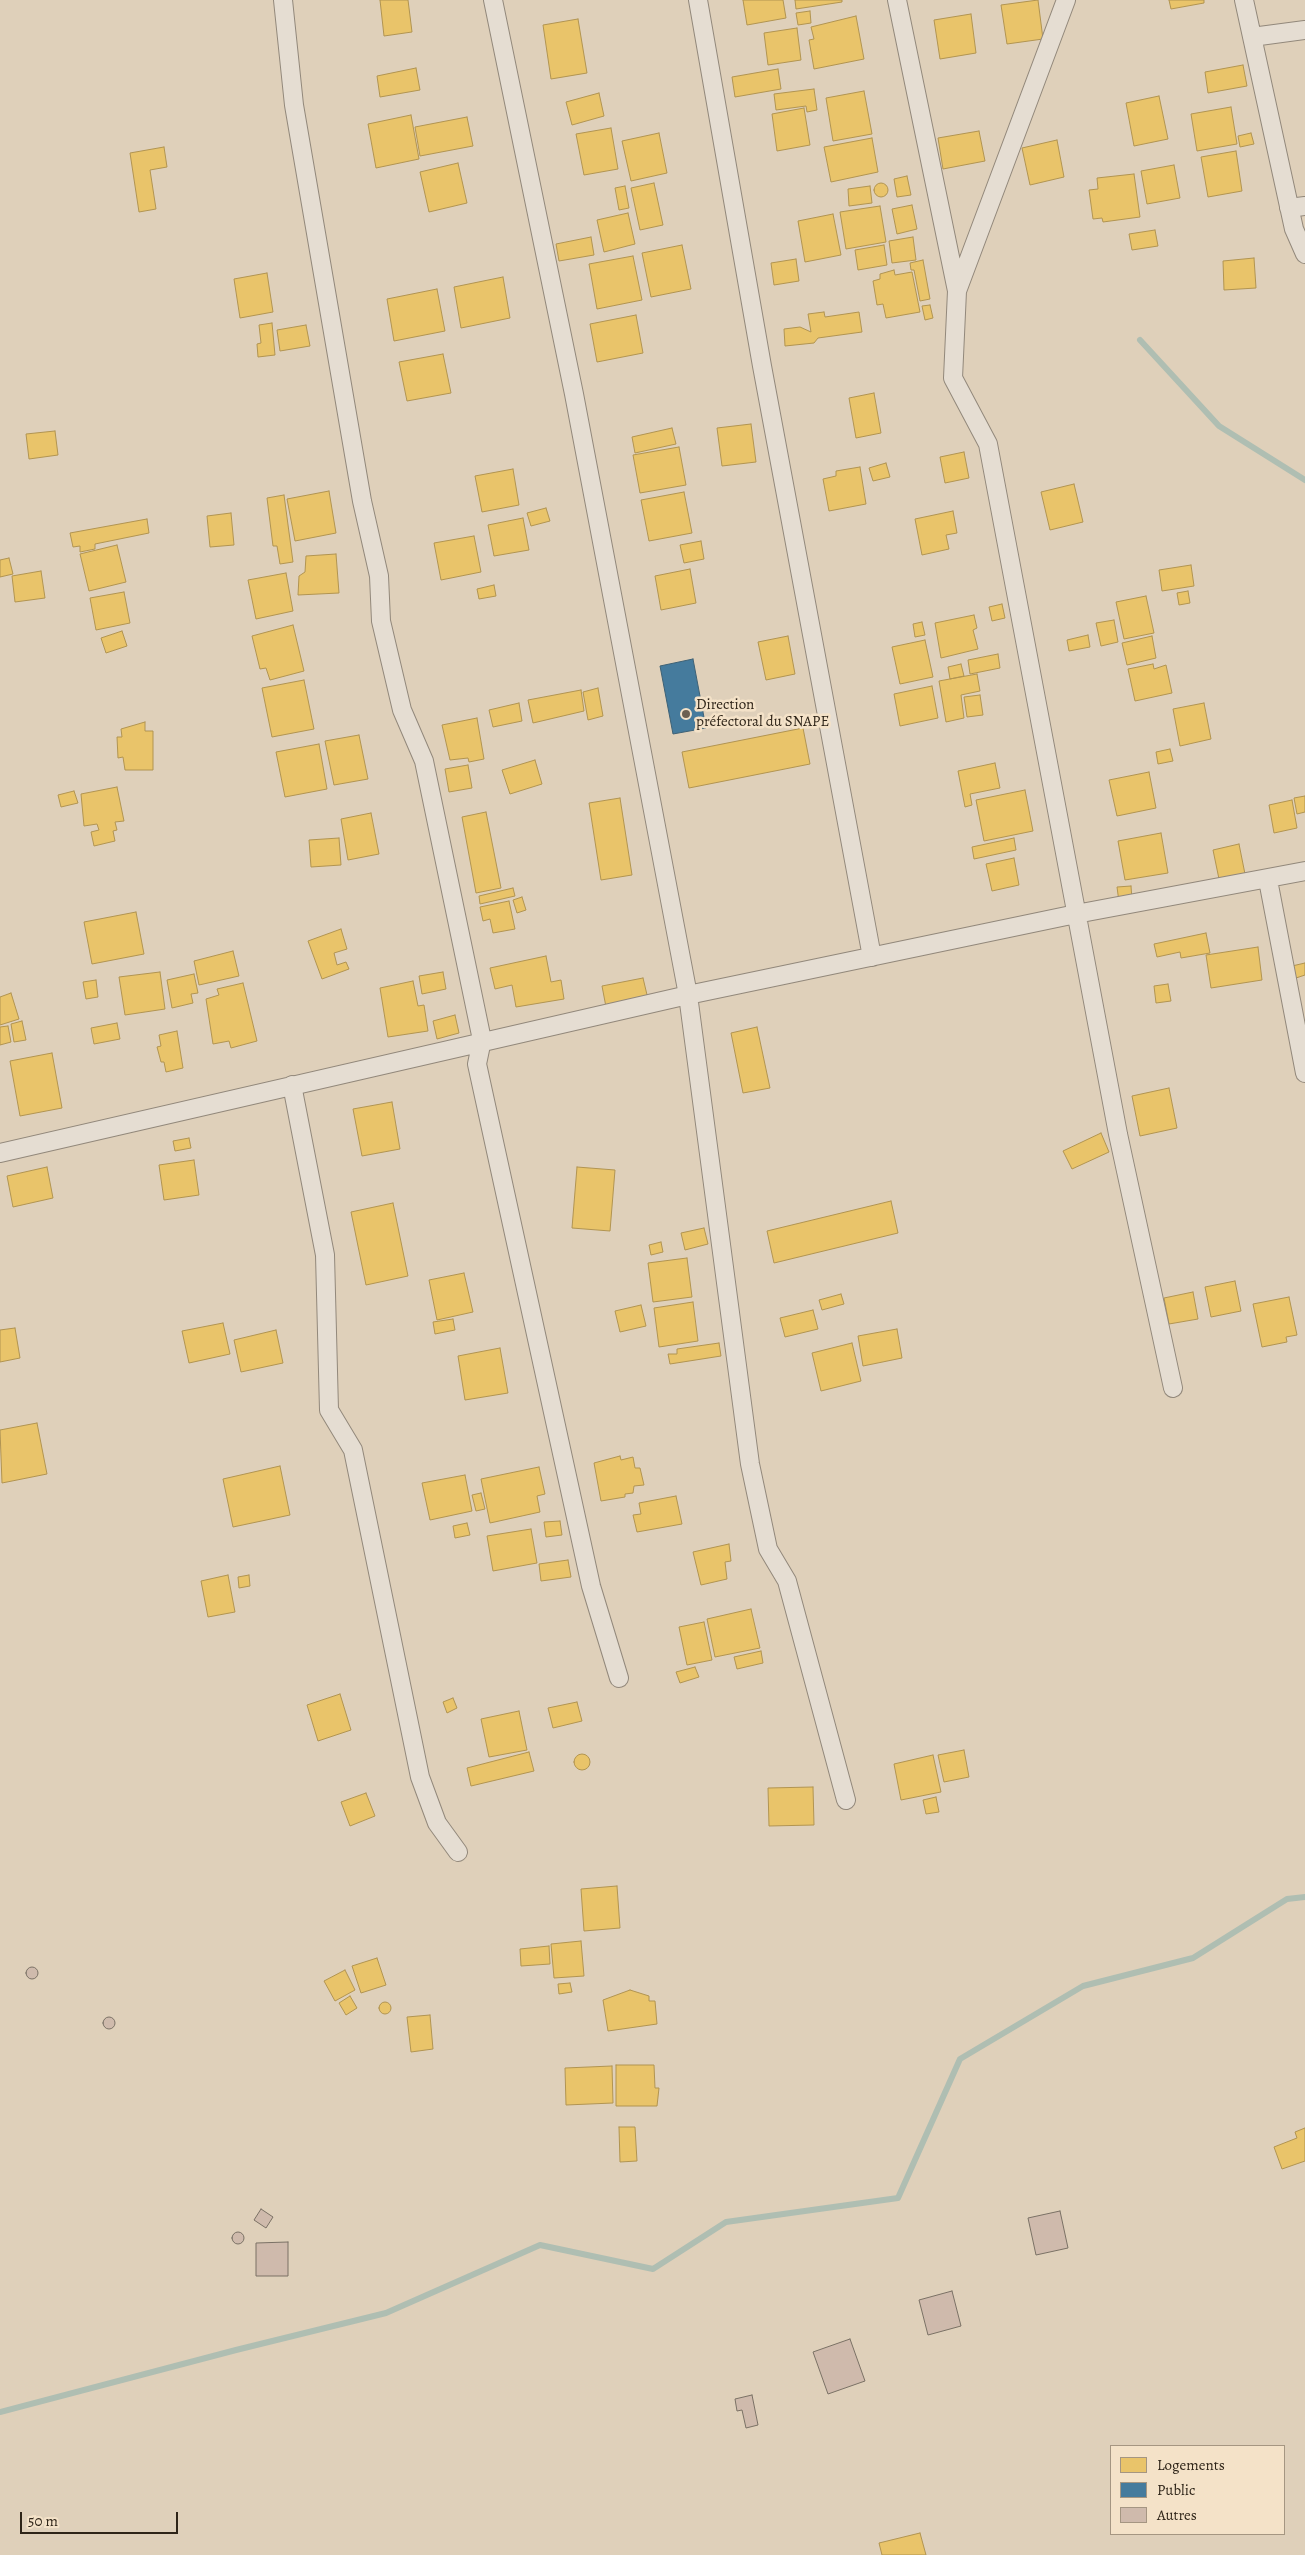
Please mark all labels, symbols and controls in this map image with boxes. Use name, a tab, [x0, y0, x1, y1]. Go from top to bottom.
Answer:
place label: Direction préfectoral du SNAPE	[696, 696, 829, 731]
marker: Direction préfectoral du SNAPE	[680, 708, 692, 720]
legend	[1110, 2445, 1285, 2535]
text: Logements	[1157, 2455, 1225, 2475]
text: Public	[1157, 2480, 1195, 2500]
scale bar	[22, 2502, 180, 2534]
text: Autres	[1157, 2505, 1197, 2525]
text: 50 m	[28, 2511, 58, 2531]

